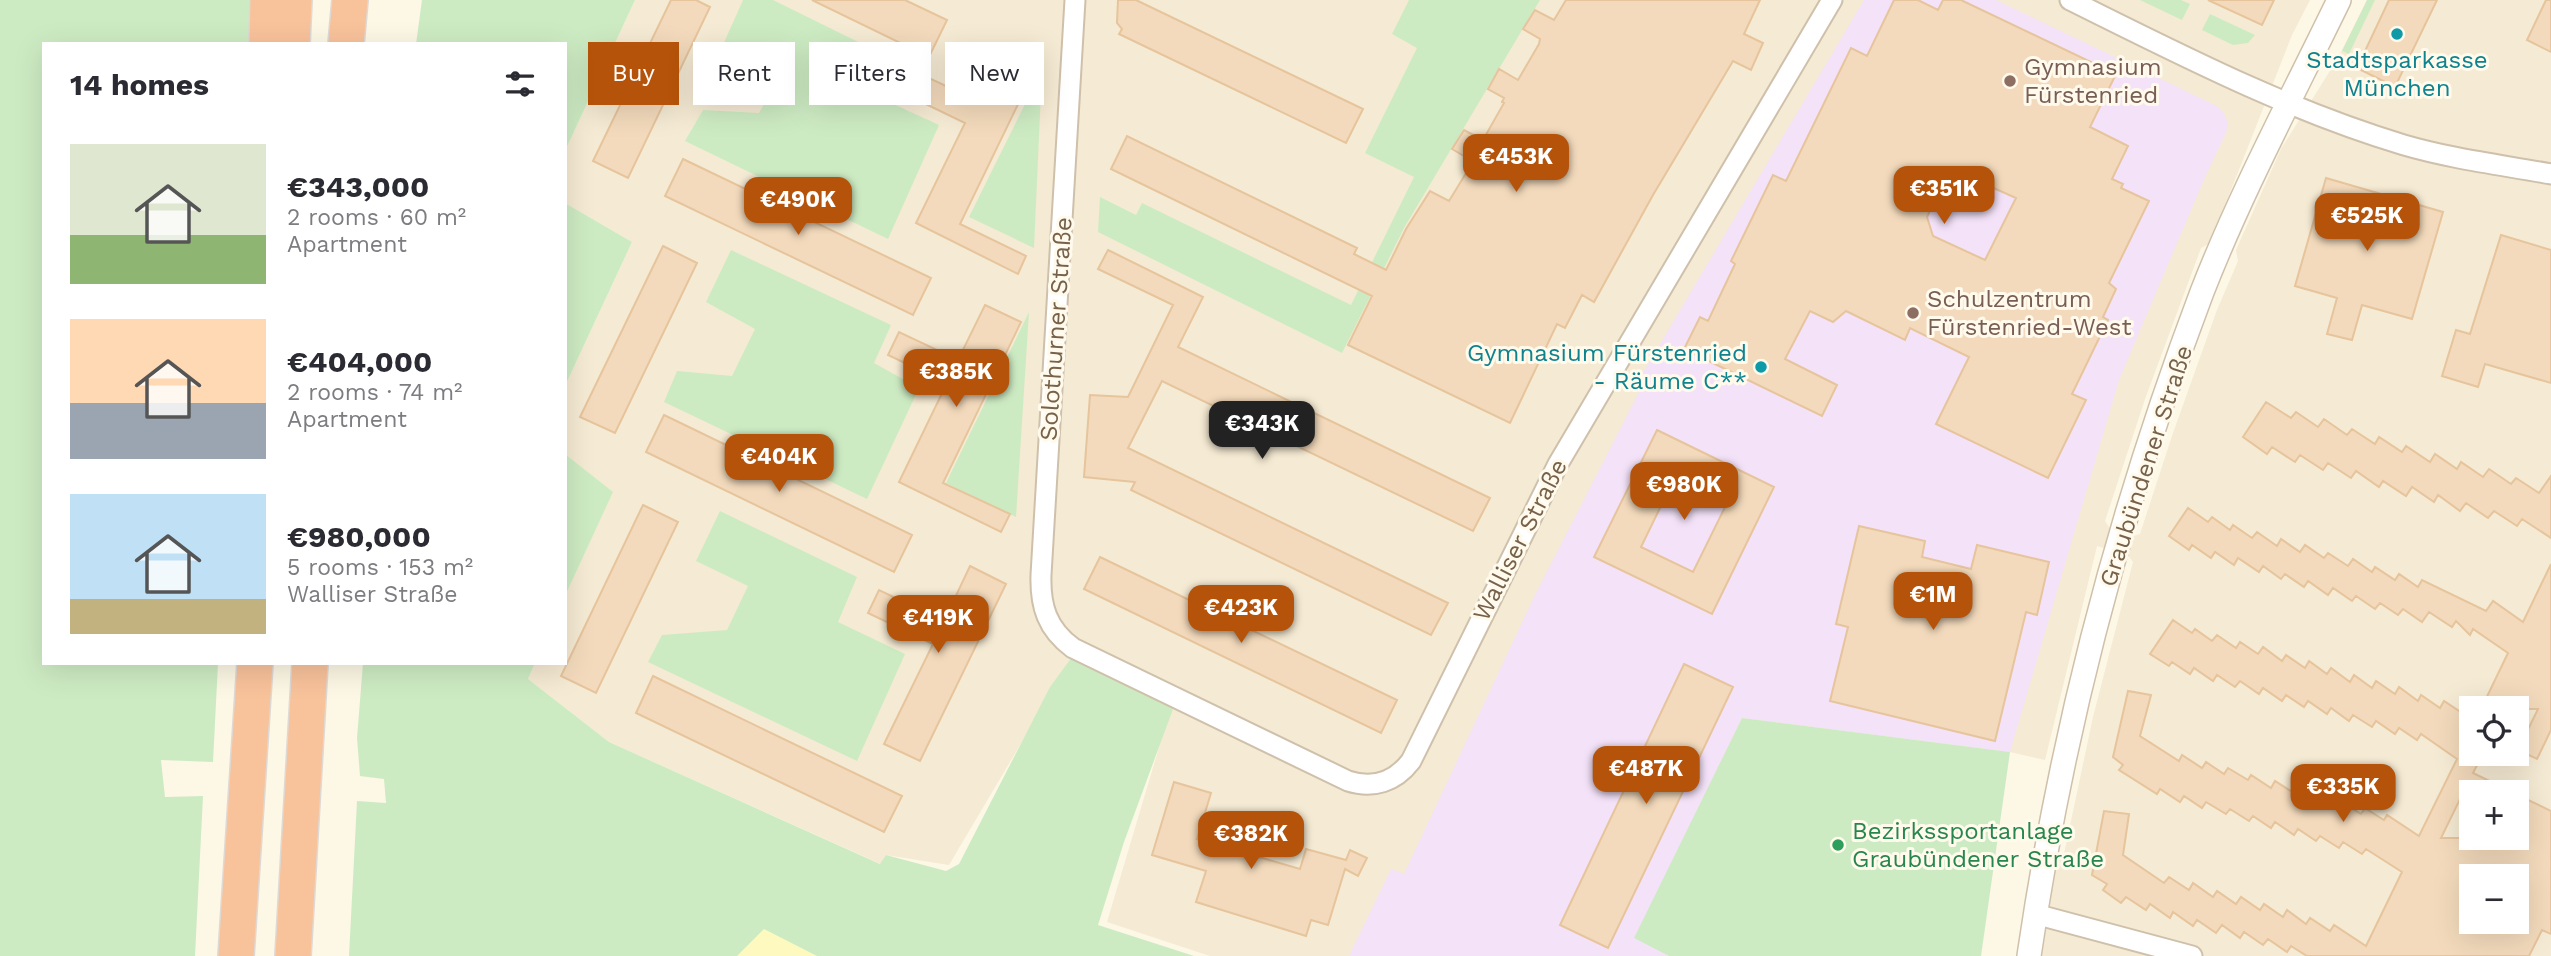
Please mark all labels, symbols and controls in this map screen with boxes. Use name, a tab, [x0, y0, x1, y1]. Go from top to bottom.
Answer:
marker: Stadtsparkasse München	[2389, 26, 2405, 42]
chip: Buy	[588, 42, 679, 105]
chip: Rent	[693, 42, 795, 105]
chip: Filters	[809, 42, 931, 105]
chip: New	[945, 42, 1044, 105]
place label: Stadtsparkasse München	[2306, 46, 2488, 102]
place label: Gymnasium Fürstenried	[2024, 53, 2162, 109]
icon: filters	[501, 65, 539, 103]
text: 14 homes	[70, 67, 209, 102]
marker: Gymnasium Fürstenried	[2002, 73, 2018, 89]
pin: €453K	[1467, 134, 1565, 194]
text: €453K	[1479, 143, 1553, 170]
pin: €351K	[1895, 166, 1993, 226]
text: €343,000	[287, 169, 429, 204]
icon: home	[126, 172, 210, 256]
text: €351K	[1909, 175, 1979, 202]
pin: €490K	[749, 177, 847, 237]
text: €490K	[760, 186, 836, 213]
pin: €525K	[2318, 194, 2416, 253]
text: €525K	[2331, 202, 2403, 229]
text: 2 rooms · 60 m²	[287, 204, 466, 231]
street label: Solothurner Straße	[1034, 216, 1078, 442]
text: Apartment	[287, 231, 407, 258]
place label: Schulzentrum Fürstenried-West	[1927, 285, 2131, 341]
marker: Schulzentrum Fürstenried-West	[1905, 305, 1921, 321]
place label: Gymnasium Fürstenried - Räume C**	[1467, 339, 1747, 395]
street label: Graubündener Straße	[2094, 342, 2198, 590]
text: €404,000	[287, 344, 432, 379]
icon: home	[126, 347, 210, 431]
pin: €385K	[907, 350, 1005, 409]
text: €385K	[919, 358, 993, 385]
marker: Gymnasium Fürstenried - Räume C**	[1753, 359, 1769, 375]
text: 2 rooms · 74 m²	[287, 379, 462, 406]
pin: €343K	[1213, 402, 1311, 461]
text: Apartment	[287, 406, 407, 433]
text: €343K	[1225, 410, 1299, 437]
pin: €404K	[730, 434, 828, 494]
text: €404K	[741, 443, 817, 470]
street label: Walliser Straße	[1467, 454, 1573, 626]
pin: €980K	[1635, 462, 1733, 522]
text: €980K	[1646, 471, 1722, 498]
text: €980,000	[287, 519, 431, 554]
icon: home	[126, 522, 210, 606]
text: 5 rooms · 153 m²	[287, 554, 473, 581]
pin: €1M	[1899, 572, 1967, 632]
text: Walliser Straße	[287, 581, 457, 608]
text: €1M	[1910, 581, 1957, 608]
pin: €423K	[1192, 586, 1290, 645]
text: €423K	[1204, 594, 1278, 621]
pin: €419K	[889, 596, 987, 655]
text: €419K	[903, 604, 973, 631]
map controls	[2459, 696, 2529, 934]
button: locate	[2459, 696, 2529, 766]
pin: €487K	[1597, 746, 1695, 806]
text: €487K	[1609, 755, 1683, 782]
pin: €335K	[2294, 764, 2392, 824]
text: €335K	[2307, 773, 2379, 800]
button: +	[2459, 780, 2529, 850]
pin: €382K	[1202, 812, 1300, 871]
place label: Bezirkssportanlage Graubündener Straße	[1852, 817, 2104, 873]
text: €382K	[1214, 820, 1288, 847]
marker: Bezirkssportanlage Graubündener Straße	[1830, 837, 1846, 853]
button: −	[2459, 864, 2529, 934]

